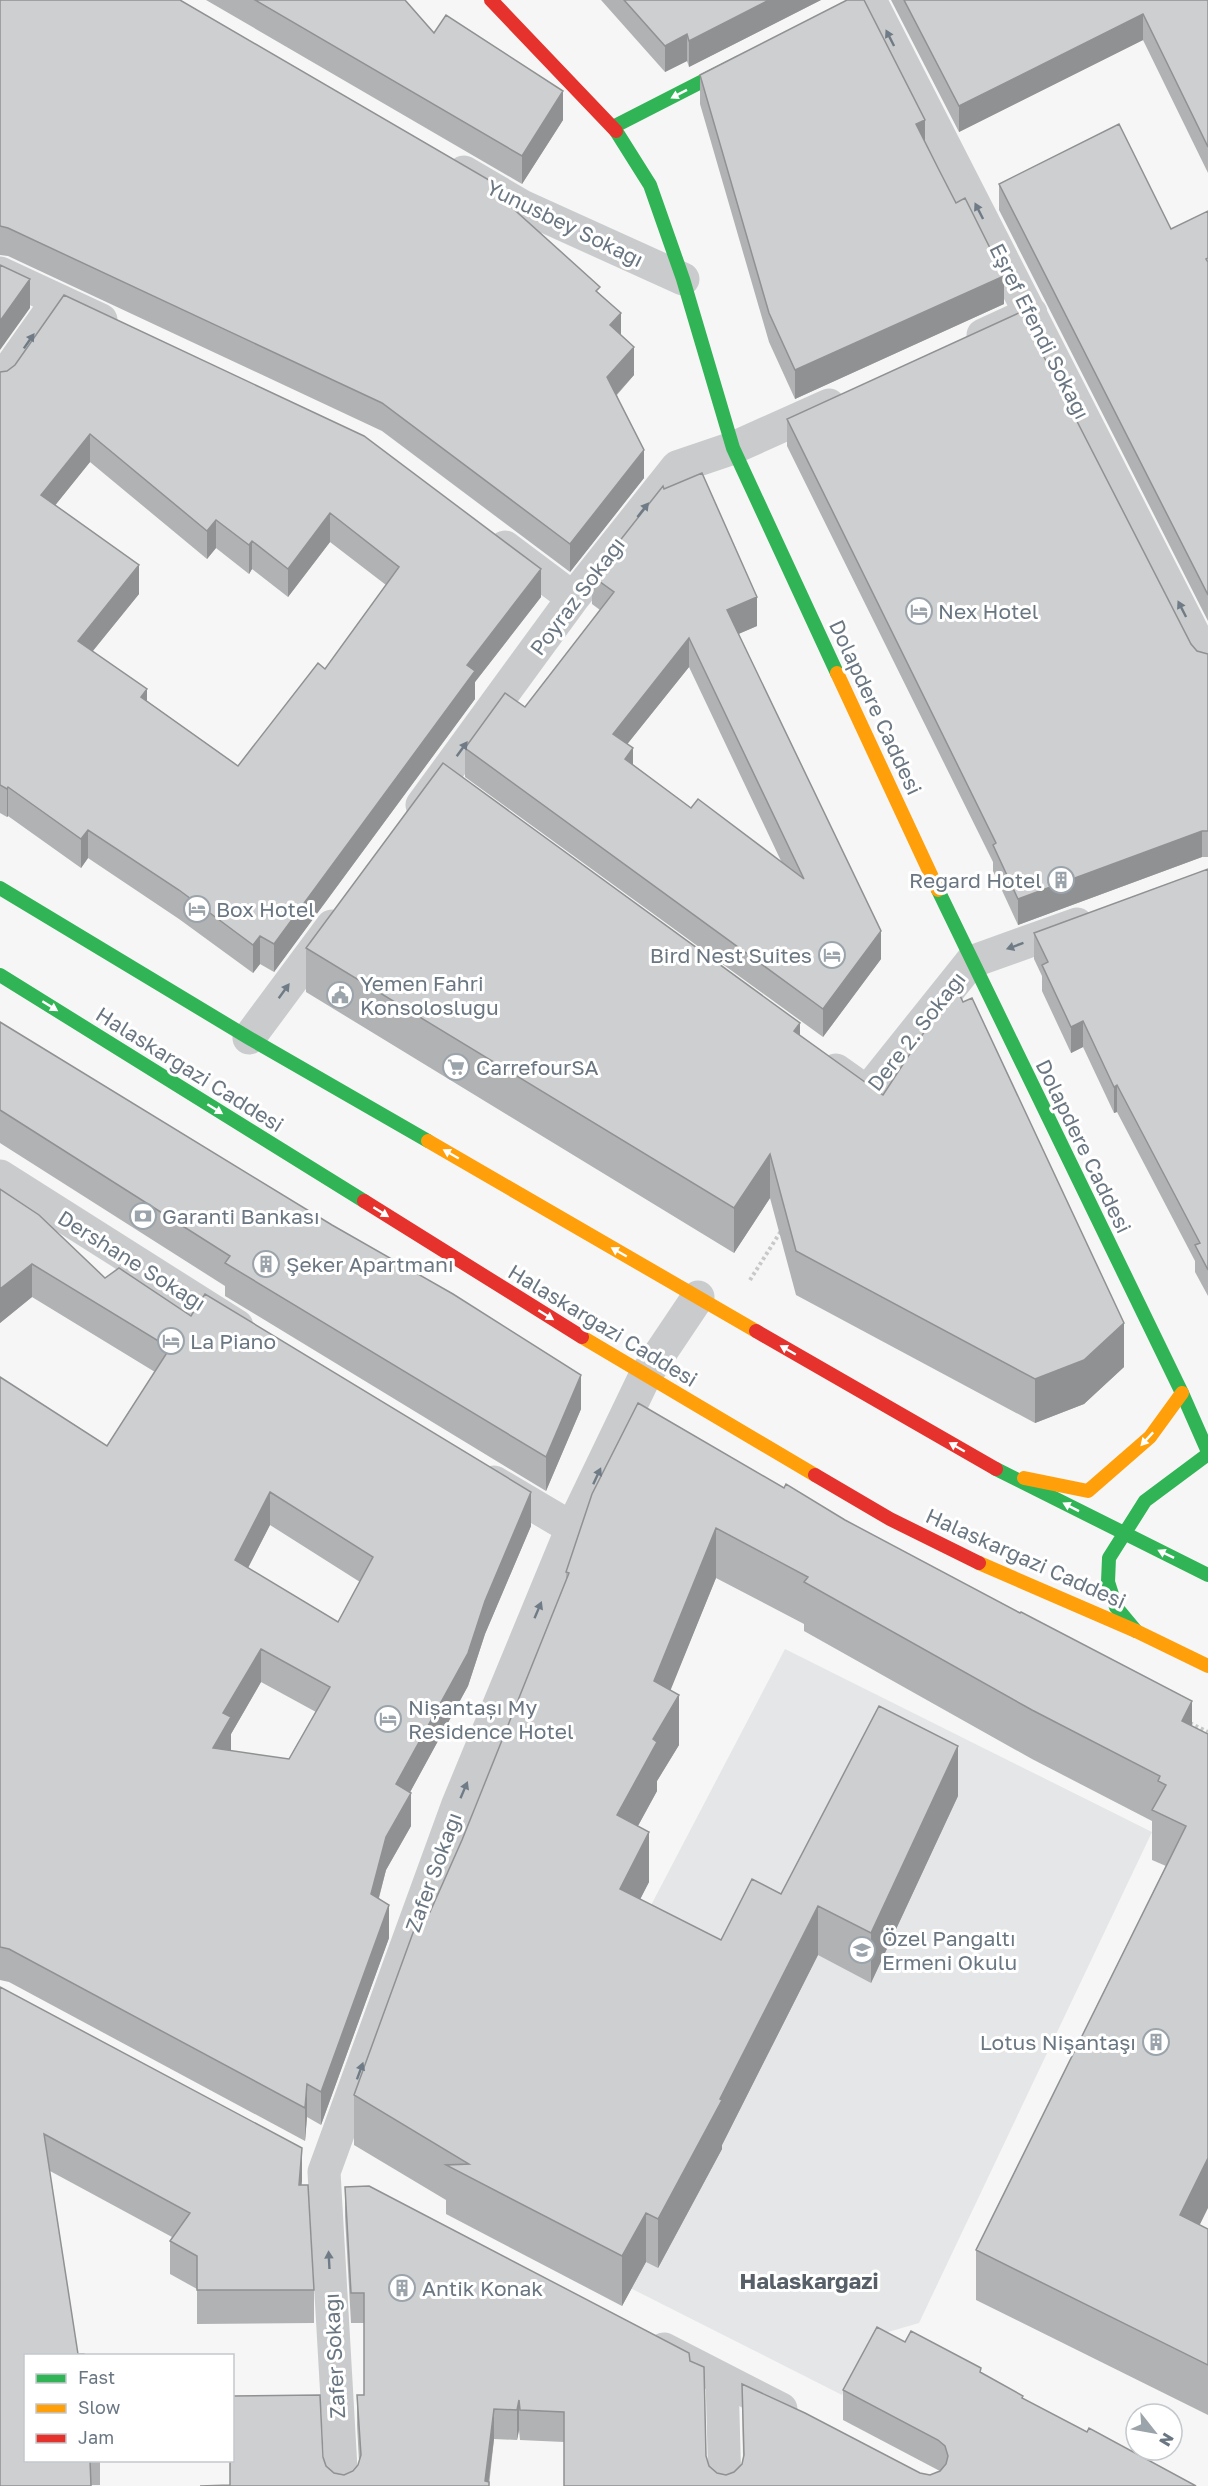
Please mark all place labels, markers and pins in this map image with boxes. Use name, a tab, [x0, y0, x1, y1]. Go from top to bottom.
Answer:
hotel icon: Nex Hotel	[904, 596, 934, 626]
place label: Nex Hotel	[938, 598, 1038, 624]
building icon: Regard Hotel	[1046, 865, 1076, 895]
place label: Regard Hotel	[909, 867, 1042, 893]
hotel icon: Box Hotel	[182, 894, 212, 924]
place label: Box Hotel	[216, 896, 315, 922]
hotel icon: Bird Nest Suites	[817, 940, 847, 970]
place label: Bird Nest Suites	[650, 942, 812, 968]
place label: Yemen Fahri Konsolosluğu	[360, 970, 499, 1020]
public building icon: Yemen Fahri Konsolosluğu	[325, 980, 355, 1010]
supermarket icon: CarrefourSA	[441, 1052, 471, 1082]
place label: CarrefourSA	[476, 1054, 599, 1080]
bank icon: Garanti Bankası	[128, 1201, 158, 1231]
place label: Garanti Bankası	[162, 1203, 320, 1229]
building icon: Şeker Apartmanı	[251, 1249, 281, 1279]
place label: Şeker Apartmanı	[286, 1251, 454, 1277]
hotel icon: La Piano	[156, 1326, 186, 1356]
place label: La Piano	[190, 1328, 276, 1354]
place label: Nișantașı My Residence Hotel	[408, 1694, 574, 1744]
hotel icon: Nișantașı My Residence Hotel	[373, 1704, 403, 1734]
place label: Özel Pangaltı Ermeni Okulu	[882, 1925, 1017, 1975]
school or university icon: Özel Pangaltı Ermeni Okulu	[847, 1935, 877, 1965]
building icon: Lotus Nişantaşı	[1141, 2027, 1171, 2057]
place label: Lotus Nişantaşı	[980, 2029, 1136, 2055]
building icon: Antik Konak	[387, 2273, 417, 2303]
place label: Antik Konak	[422, 2275, 543, 2301]

